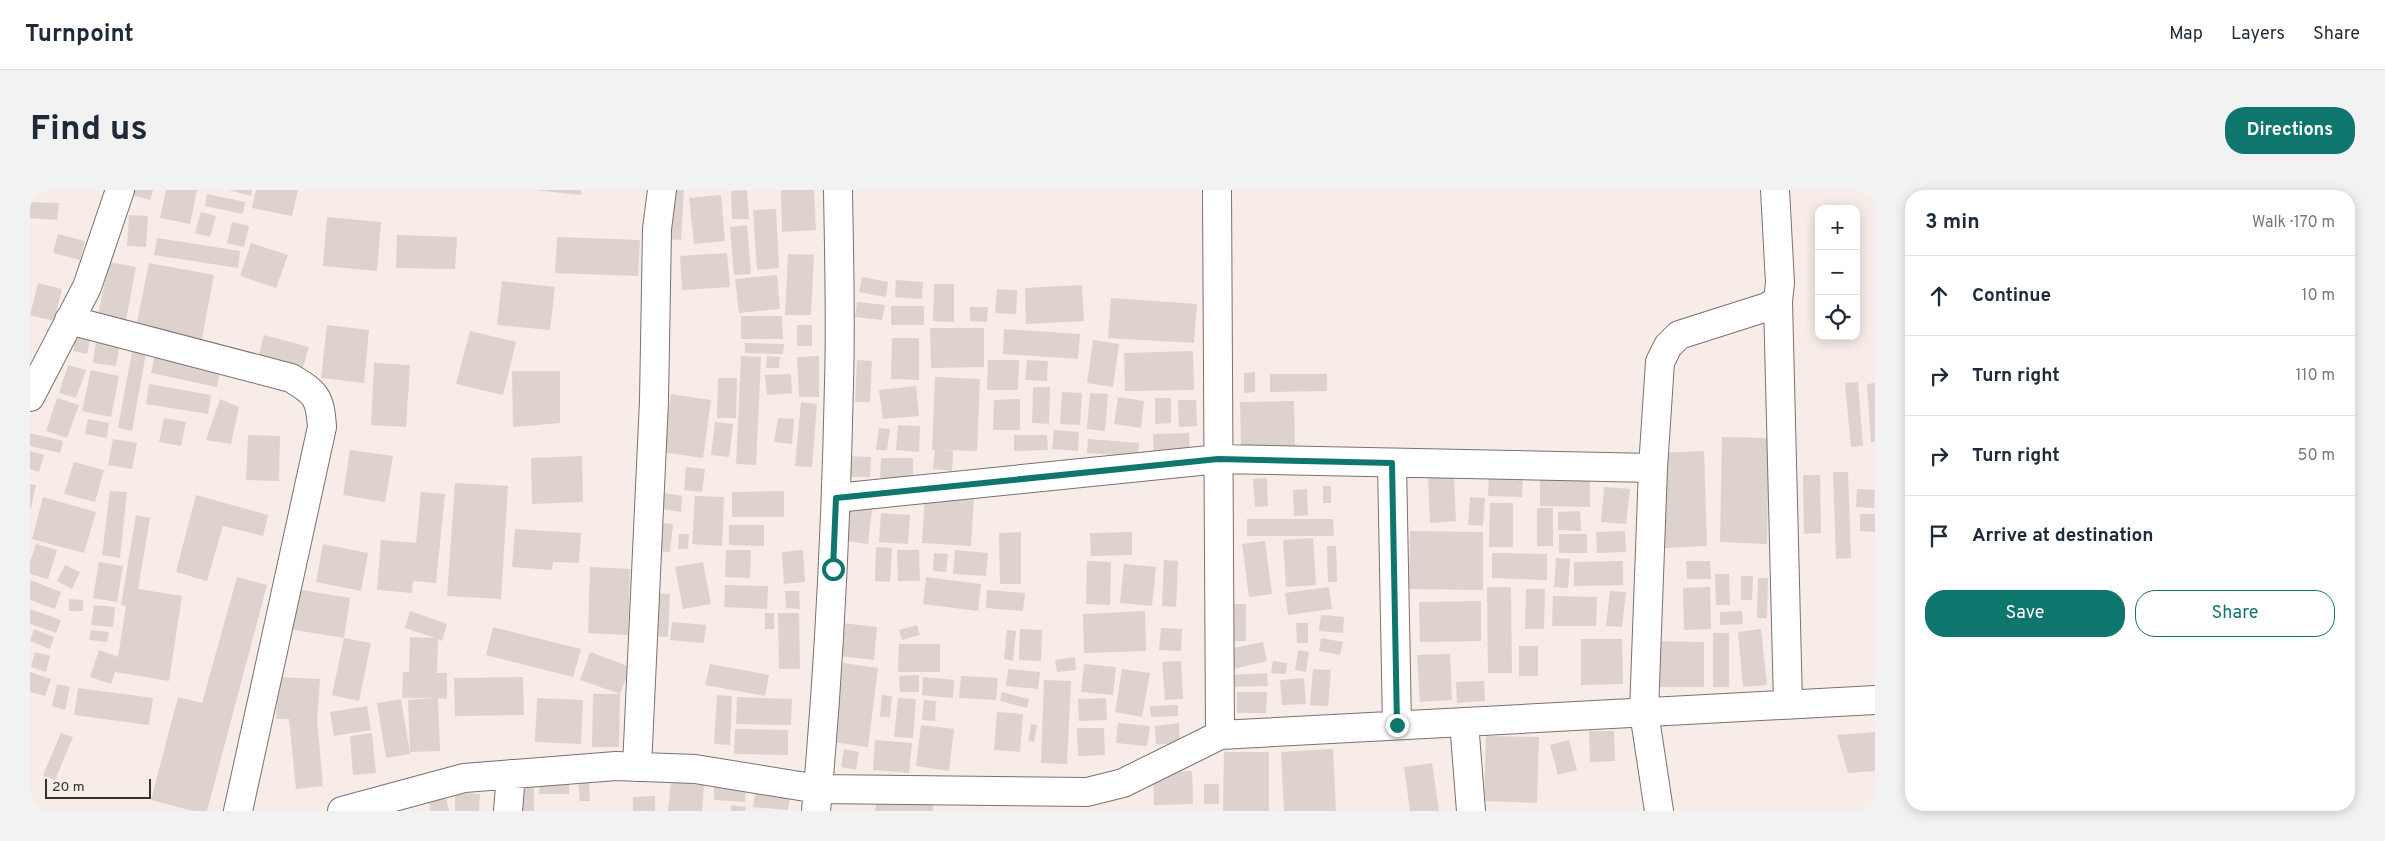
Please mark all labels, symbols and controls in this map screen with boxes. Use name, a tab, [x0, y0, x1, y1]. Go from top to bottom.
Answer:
text: Turnpoint	[25, 20, 134, 50]
text: Map	[2169, 23, 2203, 46]
text: Layers	[2231, 23, 2285, 46]
text: Share	[2313, 23, 2360, 46]
button: Directions	[2225, 107, 2355, 154]
text: Find us	[30, 108, 148, 152]
map controls	[1815, 205, 1860, 340]
button: +	[1815, 205, 1860, 250]
text: 3 min	[1925, 209, 1980, 236]
text: Walk · 170 m	[2252, 213, 2335, 233]
button: −	[1815, 250, 1860, 295]
icon: ahead	[1925, 282, 1953, 310]
text: Continue	[1972, 284, 2051, 308]
text: 10 m	[2301, 286, 2335, 306]
button: locate	[1815, 295, 1860, 340]
icon: right	[1925, 362, 1953, 390]
text: Turn right	[1972, 364, 2060, 388]
text: 110 m	[2295, 366, 2335, 386]
icon: right	[1925, 442, 1953, 470]
text: Turn right	[1972, 444, 2060, 468]
text: 50 m	[2298, 446, 2335, 466]
icon: arrive	[1925, 522, 1953, 550]
text: Arrive at destination	[1972, 524, 2153, 548]
route start	[822, 558, 845, 581]
button: Save	[1925, 590, 2125, 637]
button: Share	[2135, 590, 2335, 637]
route end	[1386, 714, 1409, 737]
scale bar	[45, 776, 151, 799]
text: 20 m	[52, 779, 85, 796]

